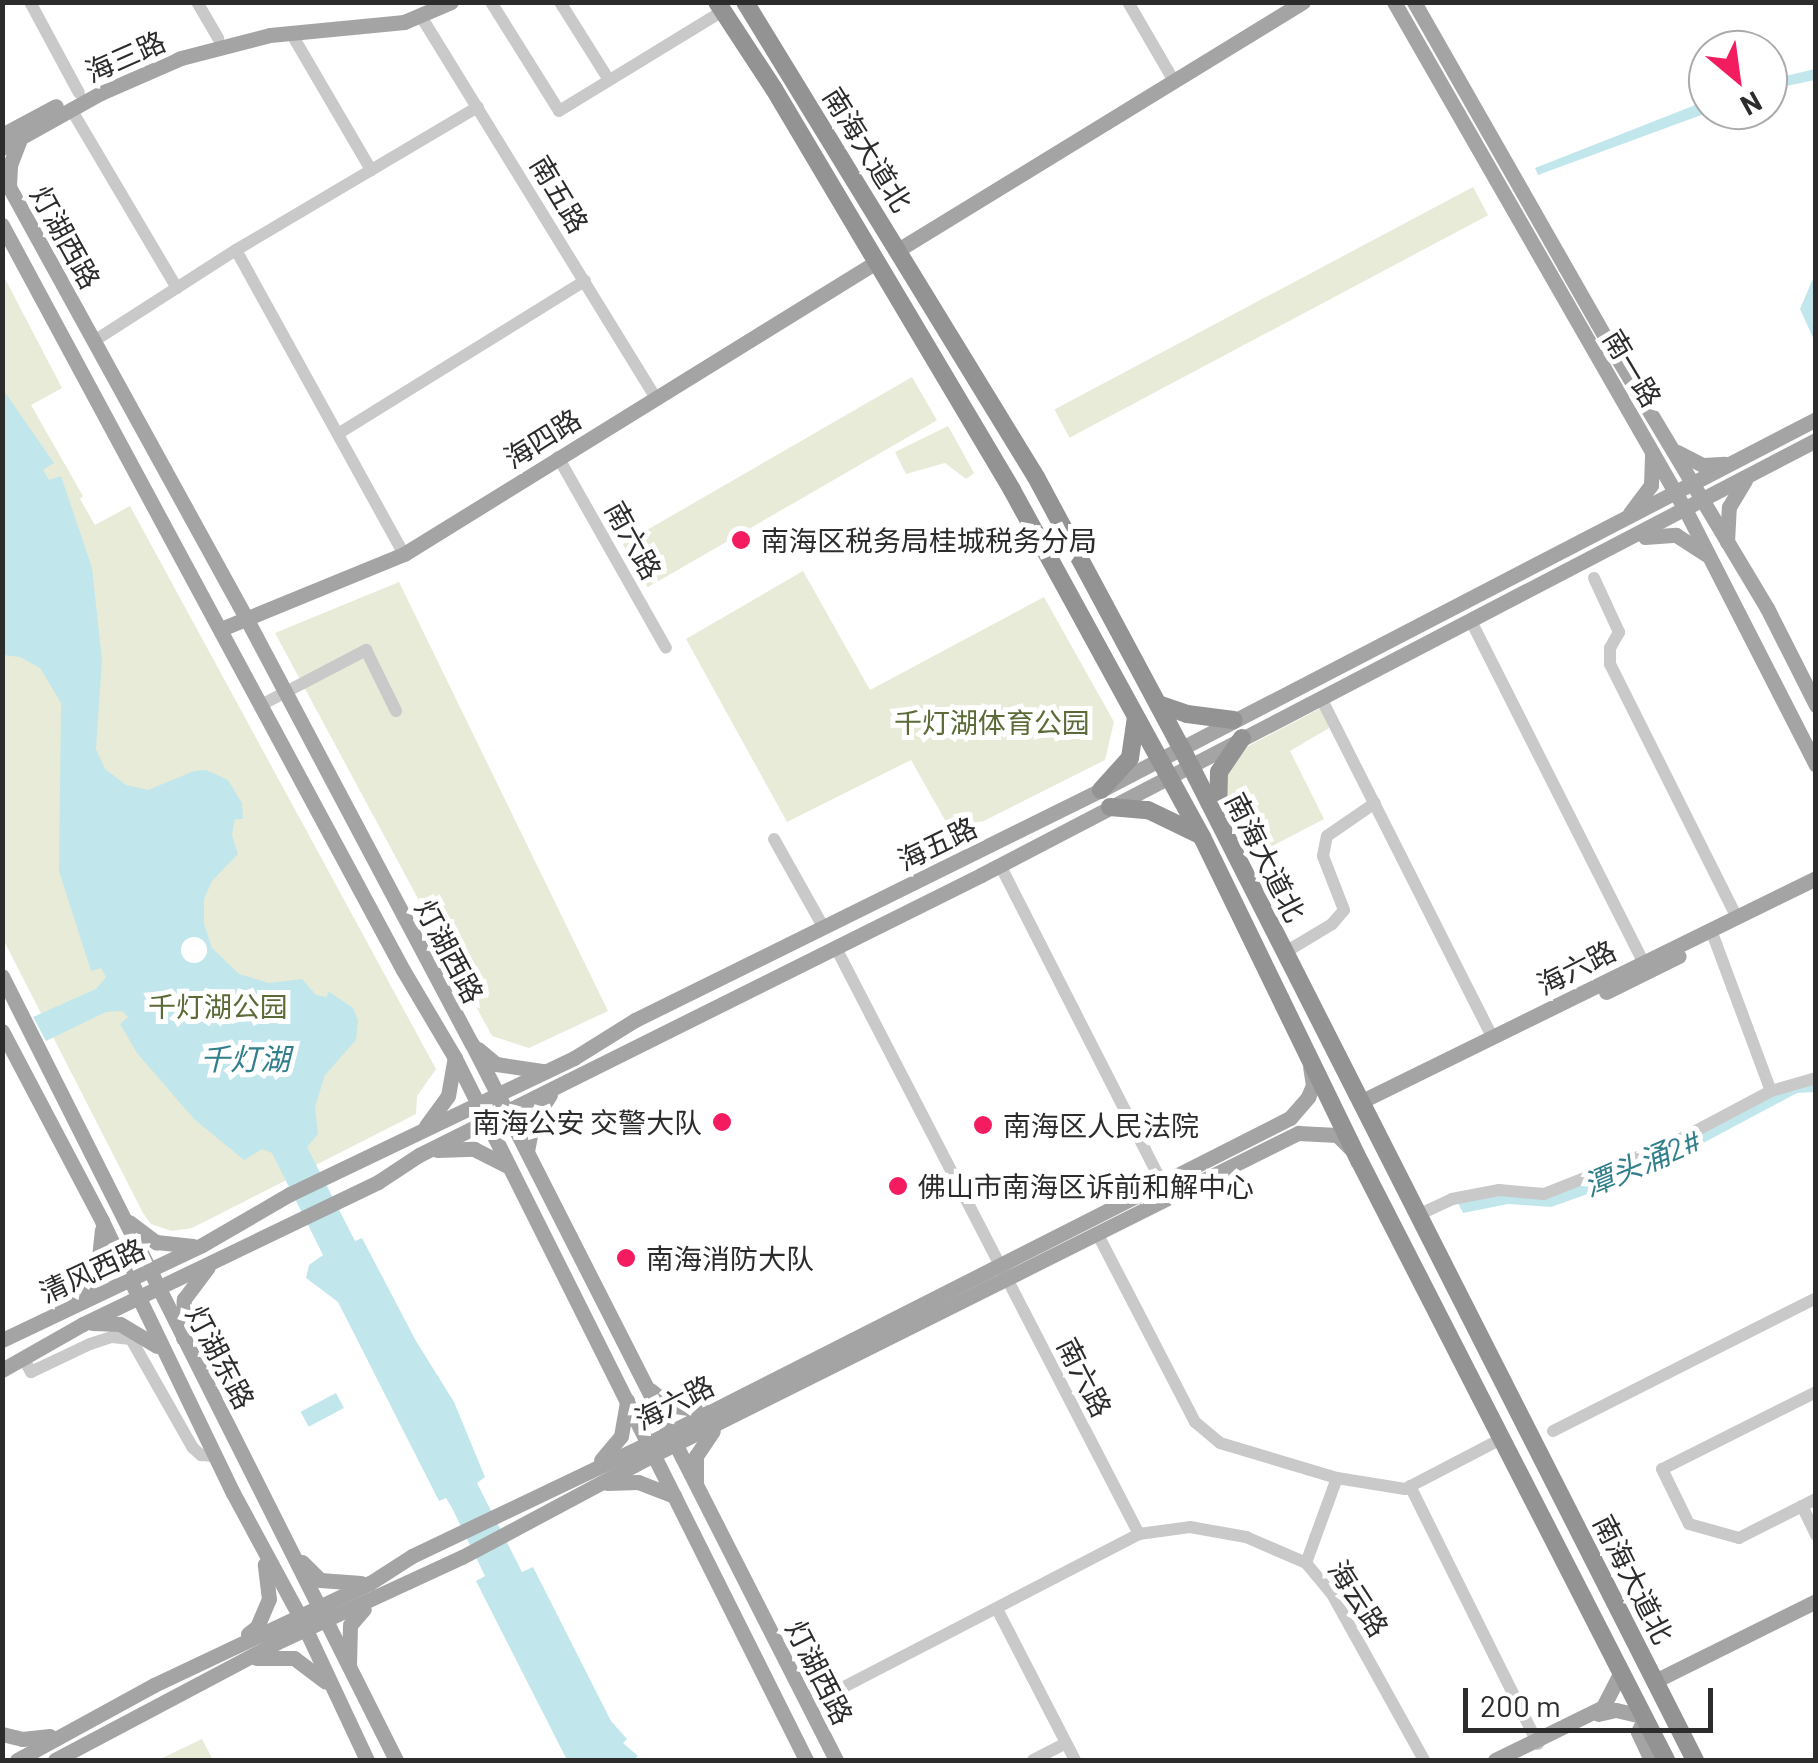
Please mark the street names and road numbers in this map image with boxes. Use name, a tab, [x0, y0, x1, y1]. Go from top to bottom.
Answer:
street label: 海三路	[80, 24, 170, 88]
street label: 南海大道北	[817, 81, 919, 217]
street label: 南五路	[524, 149, 596, 239]
street label: 灯湖西路	[24, 180, 108, 294]
street label: 南一路	[1597, 323, 1669, 413]
street label: 海四路	[497, 401, 587, 475]
street label: 南六路	[599, 495, 669, 585]
street label: 南海大道北	[1219, 787, 1313, 927]
street label: 海五路	[892, 809, 982, 877]
street label: 灯湖西路	[409, 894, 491, 1008]
street label: 海六路	[1531, 933, 1621, 1001]
street label: 清风西路	[34, 1231, 150, 1309]
street label: 灯湖东路	[180, 1300, 262, 1414]
street label: 南六路	[1051, 1332, 1119, 1422]
street label: 海六路	[629, 1368, 719, 1436]
street label: 南海大道北	[1587, 1509, 1681, 1649]
street label: 海云路	[1322, 1554, 1396, 1642]
street label: 灯湖西路	[780, 1614, 860, 1730]

